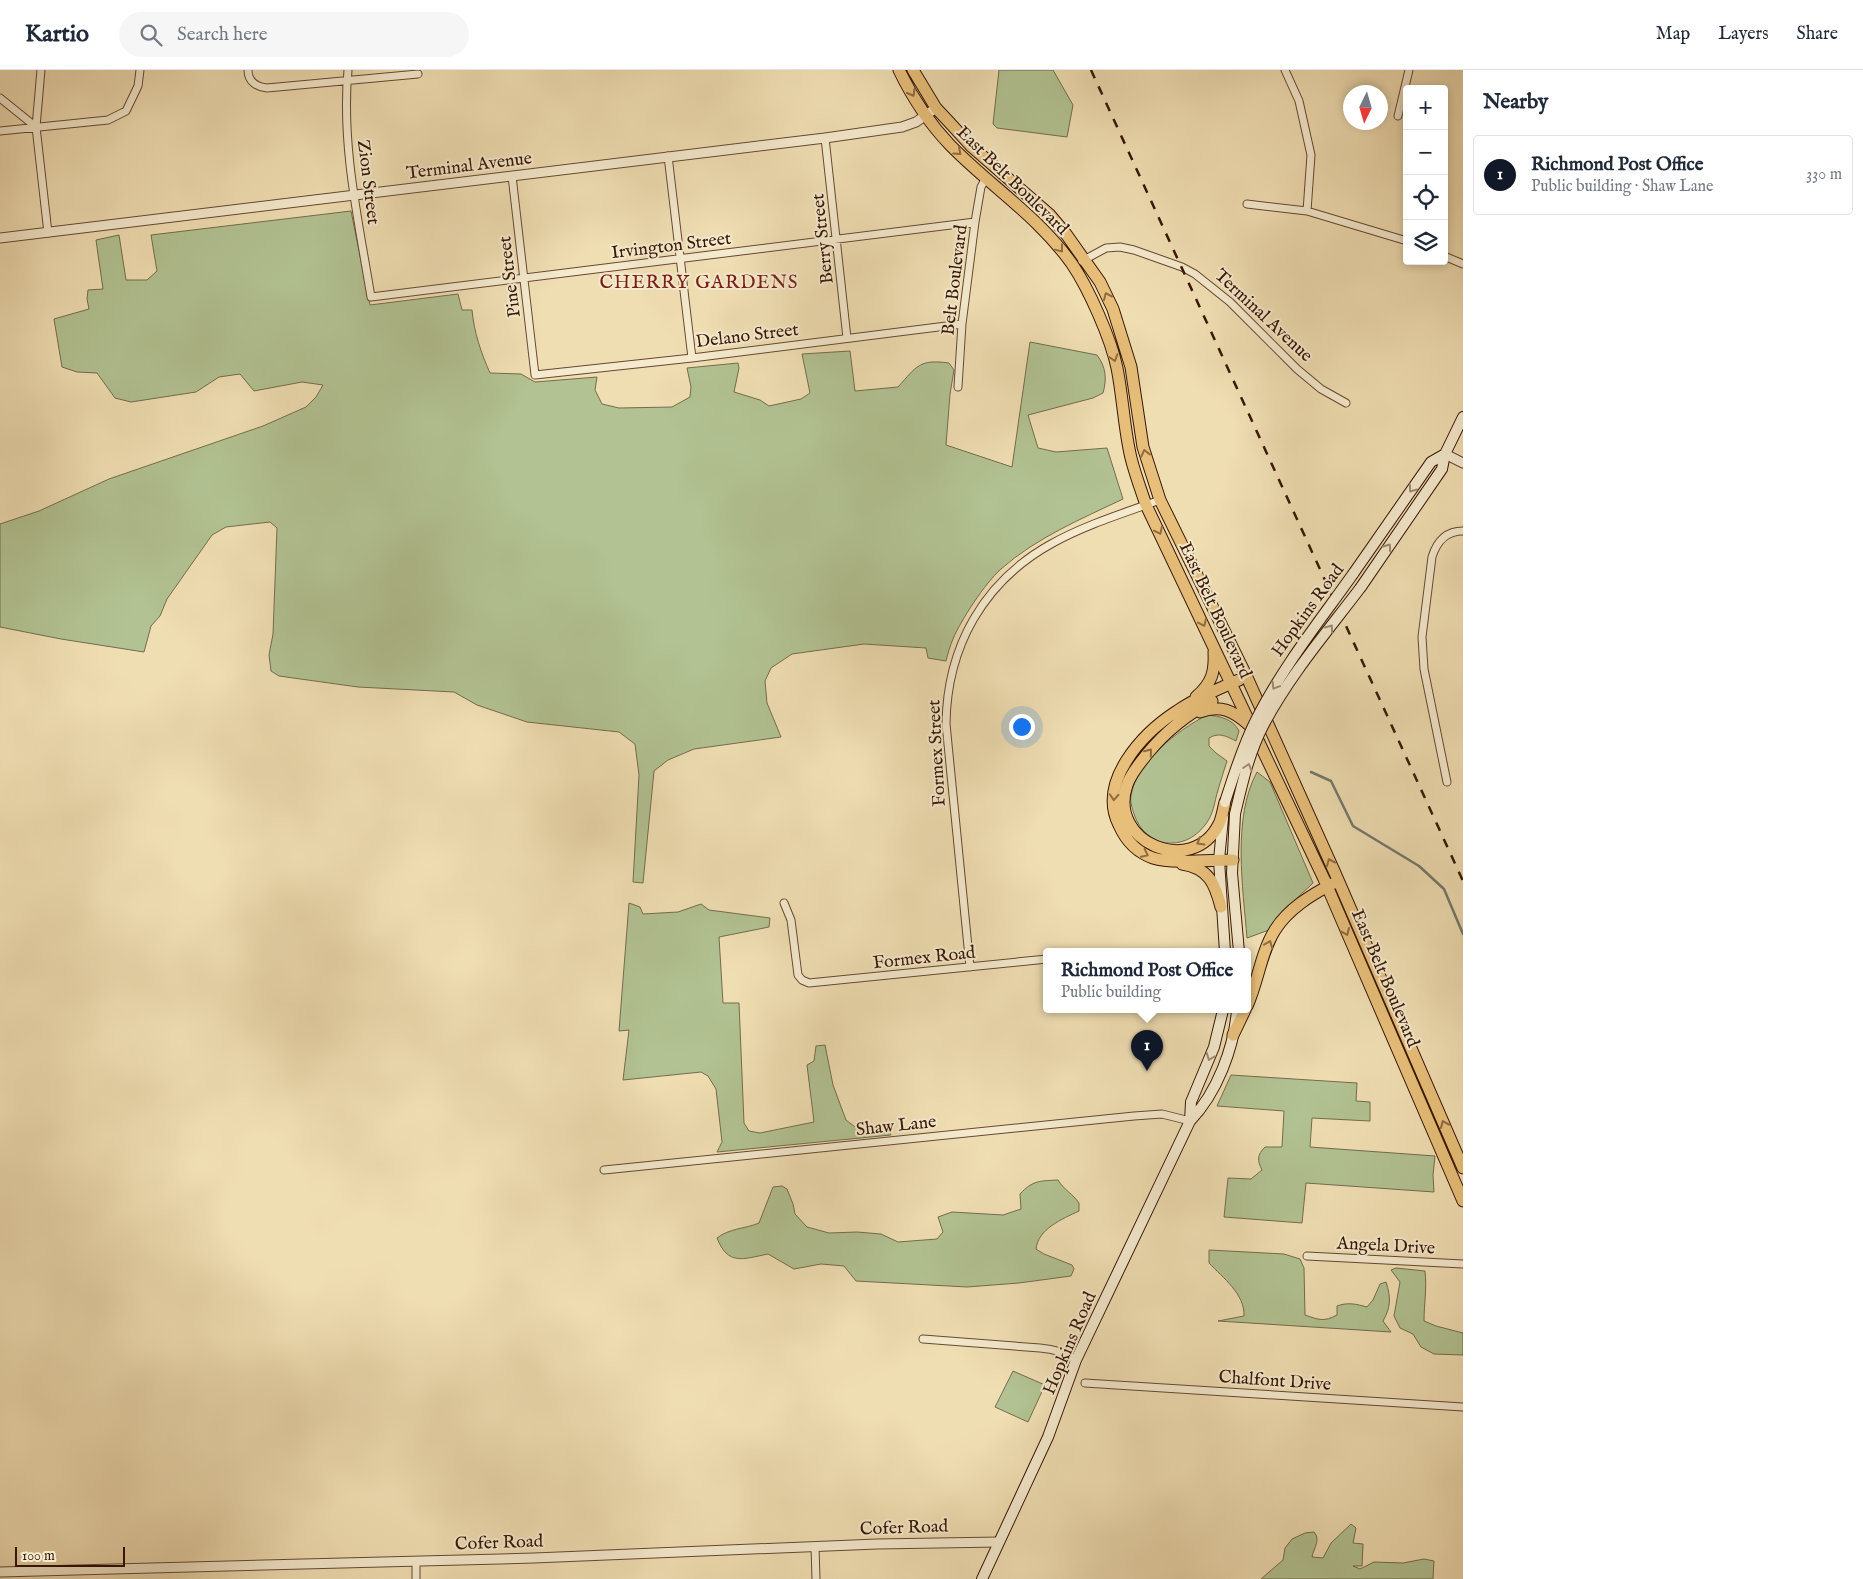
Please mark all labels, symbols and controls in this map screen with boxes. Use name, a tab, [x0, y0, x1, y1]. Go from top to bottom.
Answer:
search box	[119, 12, 469, 57]
text: Kartio	[25, 19, 89, 50]
icon: search	[137, 21, 165, 49]
text: Search here	[177, 23, 268, 47]
text: Map	[1656, 23, 1690, 46]
text: Layers	[1718, 23, 1769, 46]
text: Share	[1797, 23, 1838, 46]
north arrow	[1343, 85, 1388, 130]
map controls	[1403, 85, 1448, 265]
button: +	[1403, 85, 1448, 130]
one-way arrow	[906, 88, 916, 97]
text: Nearby	[1483, 89, 1548, 116]
street label: East Belt Boulevard	[951, 121, 1073, 241]
button: −	[1403, 130, 1448, 175]
street label: Zion Street	[351, 138, 384, 226]
street label: Terminal Avenue	[405, 147, 533, 186]
one-way arrow	[953, 147, 962, 156]
text: Richmond Post Office	[1531, 153, 1704, 177]
text: 1	[1497, 165, 1503, 185]
text: 330 m	[1806, 165, 1842, 185]
button: locate	[1403, 175, 1448, 220]
text: Public building · Shaw Lane	[1531, 177, 1713, 197]
street label: Berry Street	[807, 192, 840, 285]
button: layers	[1403, 220, 1448, 265]
street label: Belt Boulevard	[937, 223, 974, 337]
street label: Irvington Street	[610, 228, 732, 265]
street label: Pine Street	[494, 235, 527, 319]
one-way arrow	[1055, 243, 1063, 252]
street label: Terminal Avenue	[1209, 265, 1317, 368]
district label: CHERRY GARDENS	[599, 271, 799, 295]
one-way arrow	[1102, 292, 1113, 301]
street label: Delano Street	[694, 319, 800, 354]
one-way arrow	[1108, 353, 1118, 361]
one-way arrow	[1140, 449, 1151, 458]
one-way arrow	[1409, 483, 1418, 493]
one-way arrow	[1153, 526, 1163, 535]
street label: East Belt Boulevard	[1173, 539, 1256, 683]
one-way arrow	[1382, 543, 1391, 553]
street label: Hopkins Road	[1267, 559, 1350, 662]
one-way arrow	[1197, 618, 1207, 627]
one-way arrow	[1324, 624, 1333, 634]
one-way arrow	[1271, 680, 1281, 689]
street label: Formex Street	[923, 699, 952, 807]
your location	[1009, 714, 1035, 740]
one-way arrow	[1143, 749, 1151, 758]
one-way arrow	[1242, 763, 1252, 772]
one-way arrow	[1108, 793, 1119, 801]
one-way arrow	[1197, 836, 1206, 846]
one-way arrow	[1139, 847, 1148, 857]
one-way arrow	[1326, 858, 1336, 867]
street label: East Belt Boulevard	[1345, 906, 1424, 1051]
one-way arrow	[1340, 927, 1351, 936]
one-way arrow	[1263, 940, 1273, 949]
street label: Formex Road	[872, 942, 977, 975]
popup	[1043, 948, 1251, 1013]
text: Richmond Post Office	[1061, 959, 1233, 983]
text: Public building	[1061, 983, 1161, 1003]
pin: 1	[1131, 1030, 1163, 1071]
one-way arrow	[1206, 1052, 1217, 1061]
street label: Shaw Lane	[855, 1111, 937, 1142]
one-way arrow	[1439, 1120, 1450, 1129]
street label: Angela Drive	[1335, 1232, 1436, 1261]
street label: Hopkins Road	[1038, 1288, 1103, 1398]
street label: Chalfont Drive	[1218, 1366, 1332, 1397]
street label: Cofer Road	[859, 1515, 949, 1542]
street label: Cofer Road	[454, 1530, 544, 1557]
scale bar	[15, 1544, 125, 1567]
text: 100 m	[22, 1547, 55, 1565]

